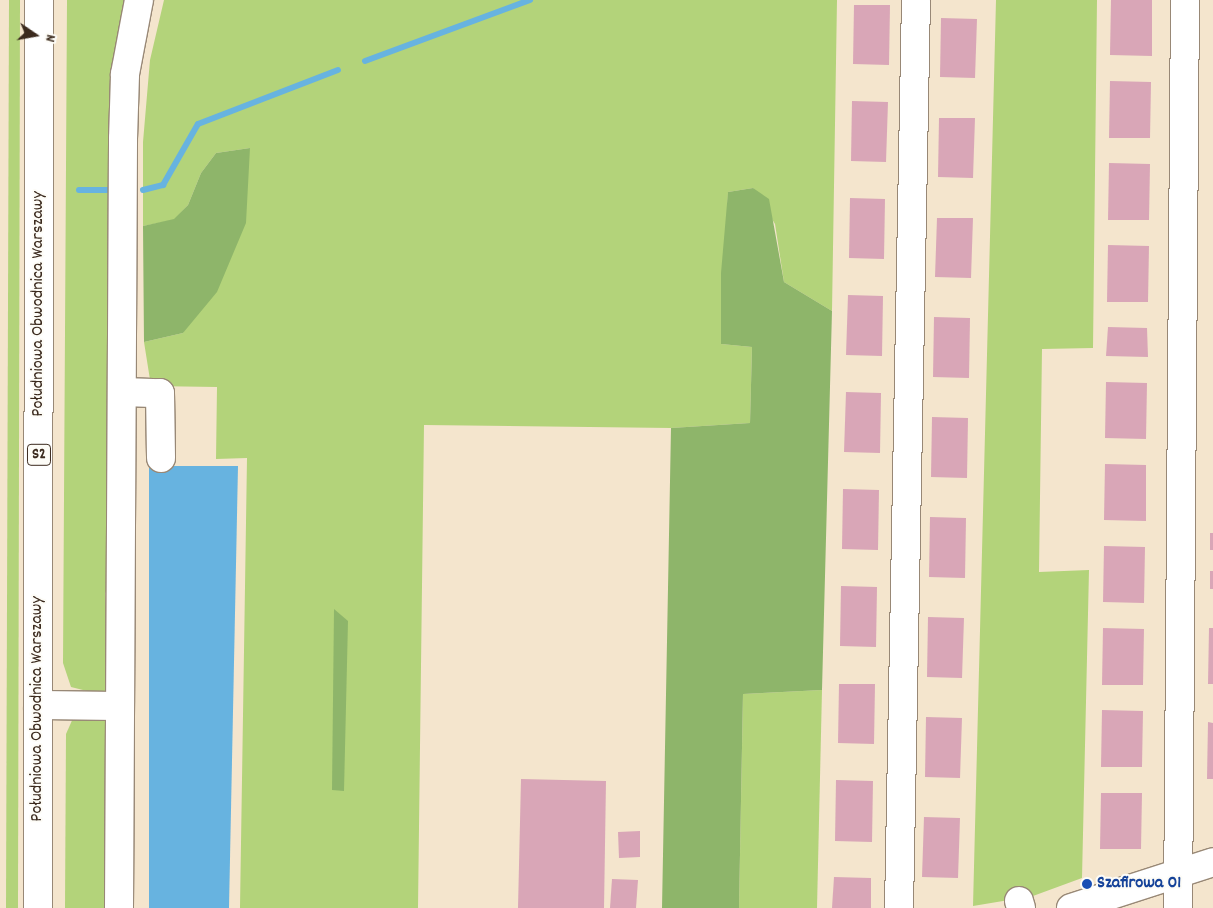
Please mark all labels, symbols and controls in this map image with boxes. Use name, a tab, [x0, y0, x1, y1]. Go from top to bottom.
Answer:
north arrow	[10, 10, 60, 60]
text: N	[39, 33, 60, 44]
street label: Południowa Obwodnica Warszawy	[28, 191, 50, 417]
road number: S2	[26, 442, 52, 468]
street label: Południowa Obwodnica Warszawy	[27, 596, 49, 822]
place label: Szafirowa 01	[1097, 873, 1181, 895]
marker: Szafirowa 01	[1081, 878, 1093, 890]

